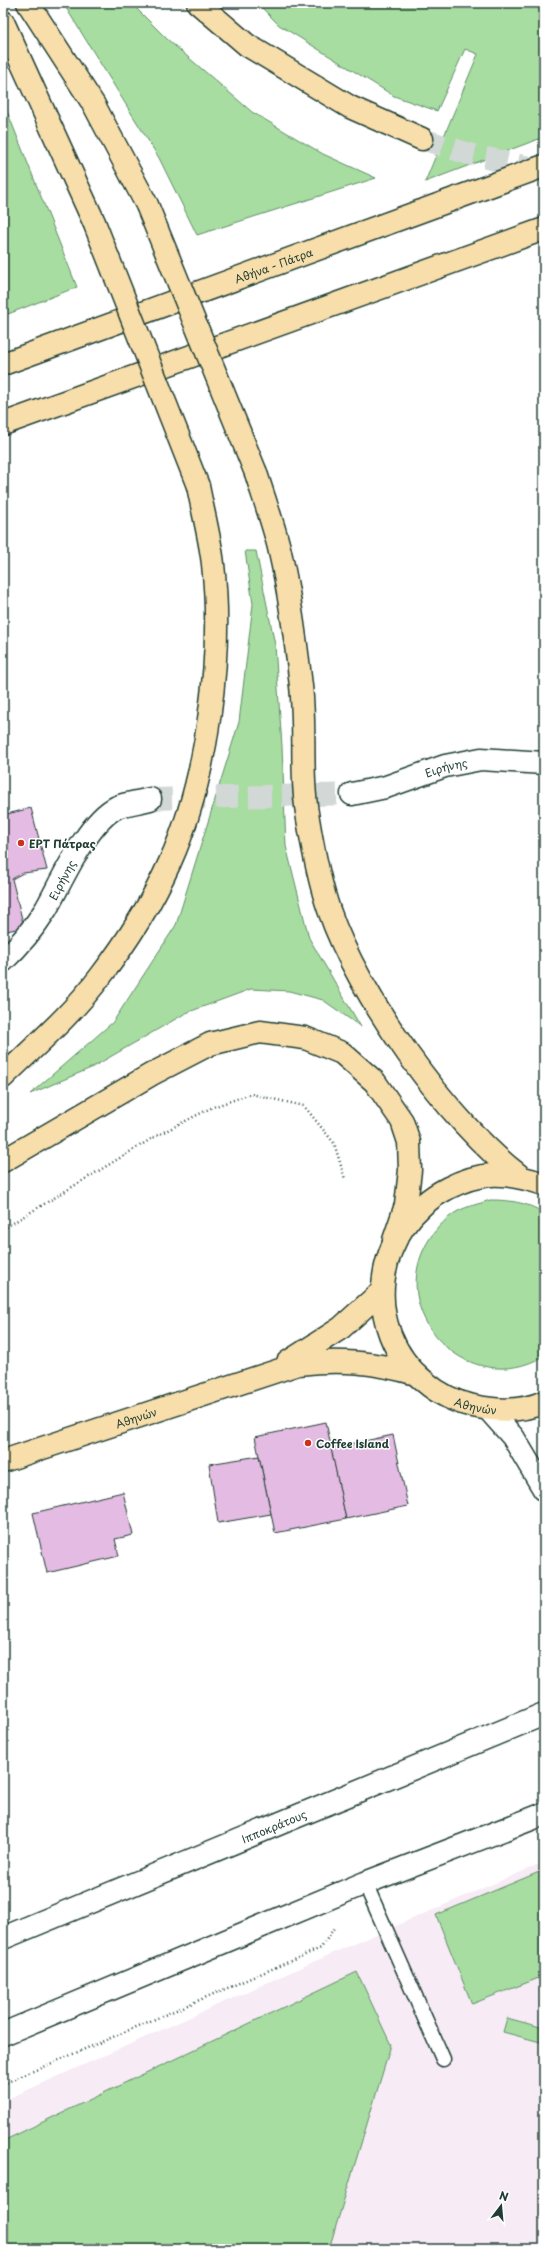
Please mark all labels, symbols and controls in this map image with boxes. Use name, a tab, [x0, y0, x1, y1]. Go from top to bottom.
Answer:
street label: Αθήνα - Πάτρα	[232, 243, 315, 287]
street label: Ειρήνης	[422, 753, 469, 781]
place label: ΕΡΤ Πάτρας	[29, 835, 96, 852]
marker: ΕΡΤ Πάτρας	[16, 838, 26, 848]
street label: Ειρήνης	[44, 856, 79, 903]
street label: Αθηνών	[452, 1392, 498, 1418]
street label: Αθηνών	[113, 1402, 159, 1432]
place label: Coffee Island	[316, 1435, 390, 1452]
marker: Coffee Island	[303, 1438, 313, 1448]
street label: Ιπποκράτους	[239, 1805, 309, 1847]
north arrow	[481, 2186, 521, 2226]
text: N	[497, 2187, 511, 2205]

